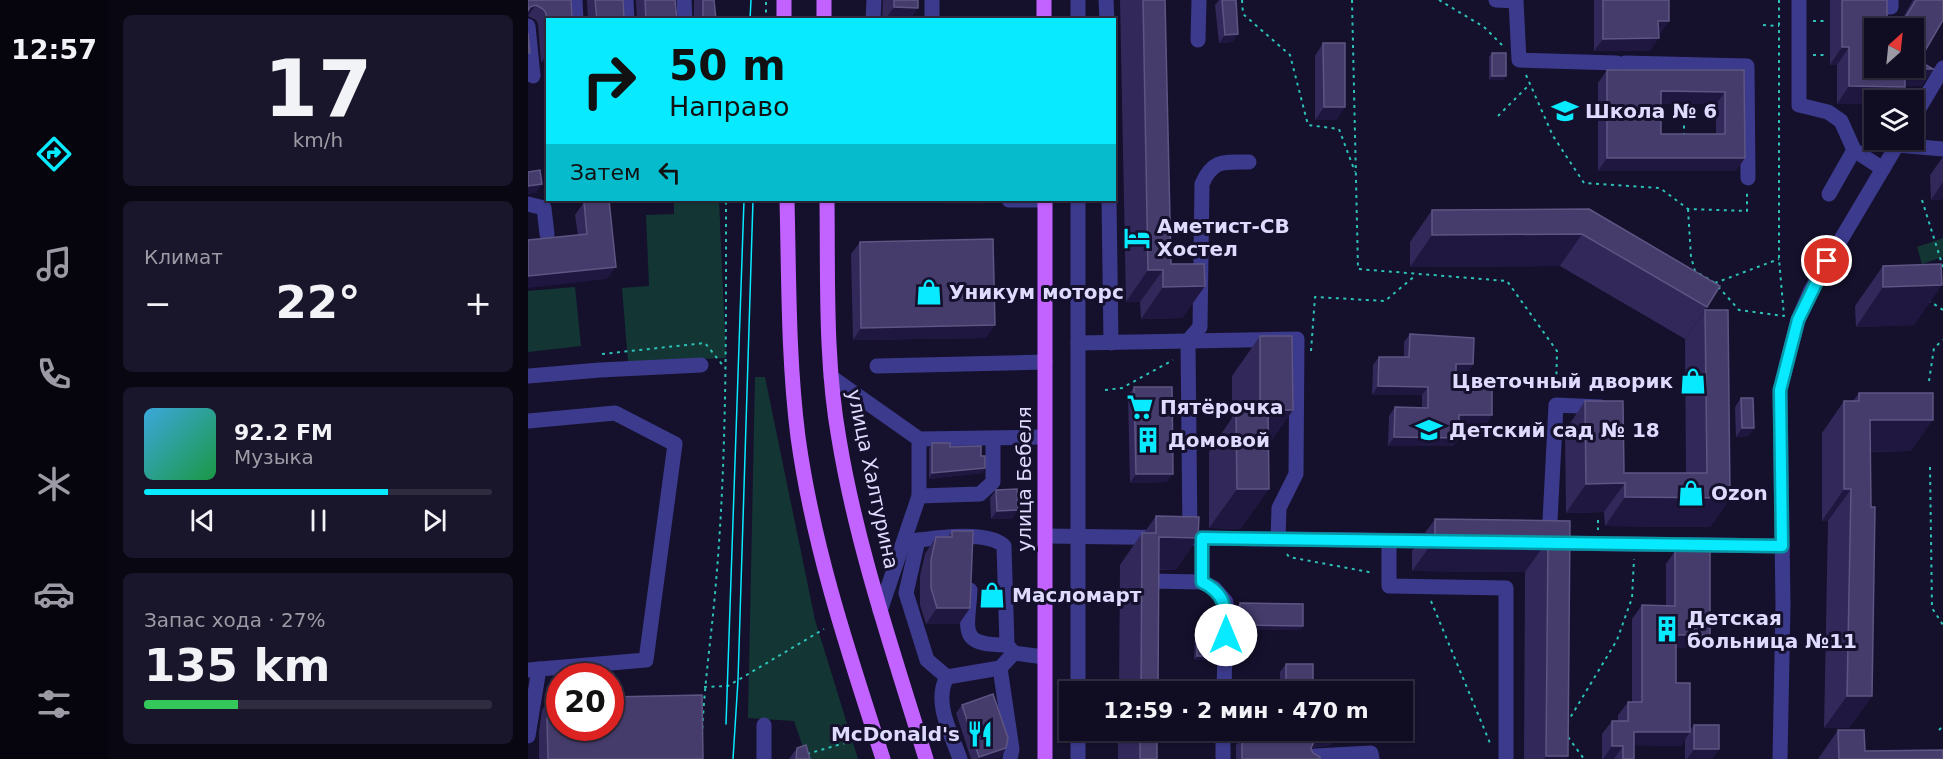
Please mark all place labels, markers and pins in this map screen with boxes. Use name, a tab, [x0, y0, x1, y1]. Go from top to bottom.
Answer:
school or university icon: Школа № 6	[1550, 96, 1580, 126]
place label: Школа № 6	[1585, 99, 1717, 123]
place label: Аметист-СВ Хостел	[1157, 214, 1290, 261]
hotel icon: Аметист-СВ Хостел	[1122, 223, 1152, 253]
pin	[1801, 235, 1852, 286]
shop icon: Уникум моторс	[914, 277, 944, 307]
place label: Уникум моторс	[949, 280, 1124, 304]
shop icon: Цветочный дворик	[1678, 366, 1708, 396]
place label: Цветочный дворик	[1452, 369, 1673, 393]
supermarket icon: Пятёрочка	[1125, 392, 1155, 422]
place label: Пятёрочка	[1160, 395, 1284, 419]
school or university icon: Детский сад № 18	[1414, 415, 1444, 445]
place label: Детский сад № 18	[1449, 418, 1660, 442]
building icon: Домовой	[1133, 425, 1163, 455]
place label: Домовой	[1168, 428, 1270, 452]
shop icon: Ozon	[1676, 478, 1706, 508]
place label: Ozon	[1711, 481, 1768, 505]
shop icon: Масломарт	[977, 580, 1007, 610]
place label: Масломарт	[1012, 583, 1142, 607]
place label: Детская больница №11	[1687, 606, 1857, 653]
building icon: Детская больница №11	[1652, 614, 1682, 644]
restaurant icon: McDonald's	[965, 719, 995, 749]
place label: McDonald's	[831, 722, 960, 746]

